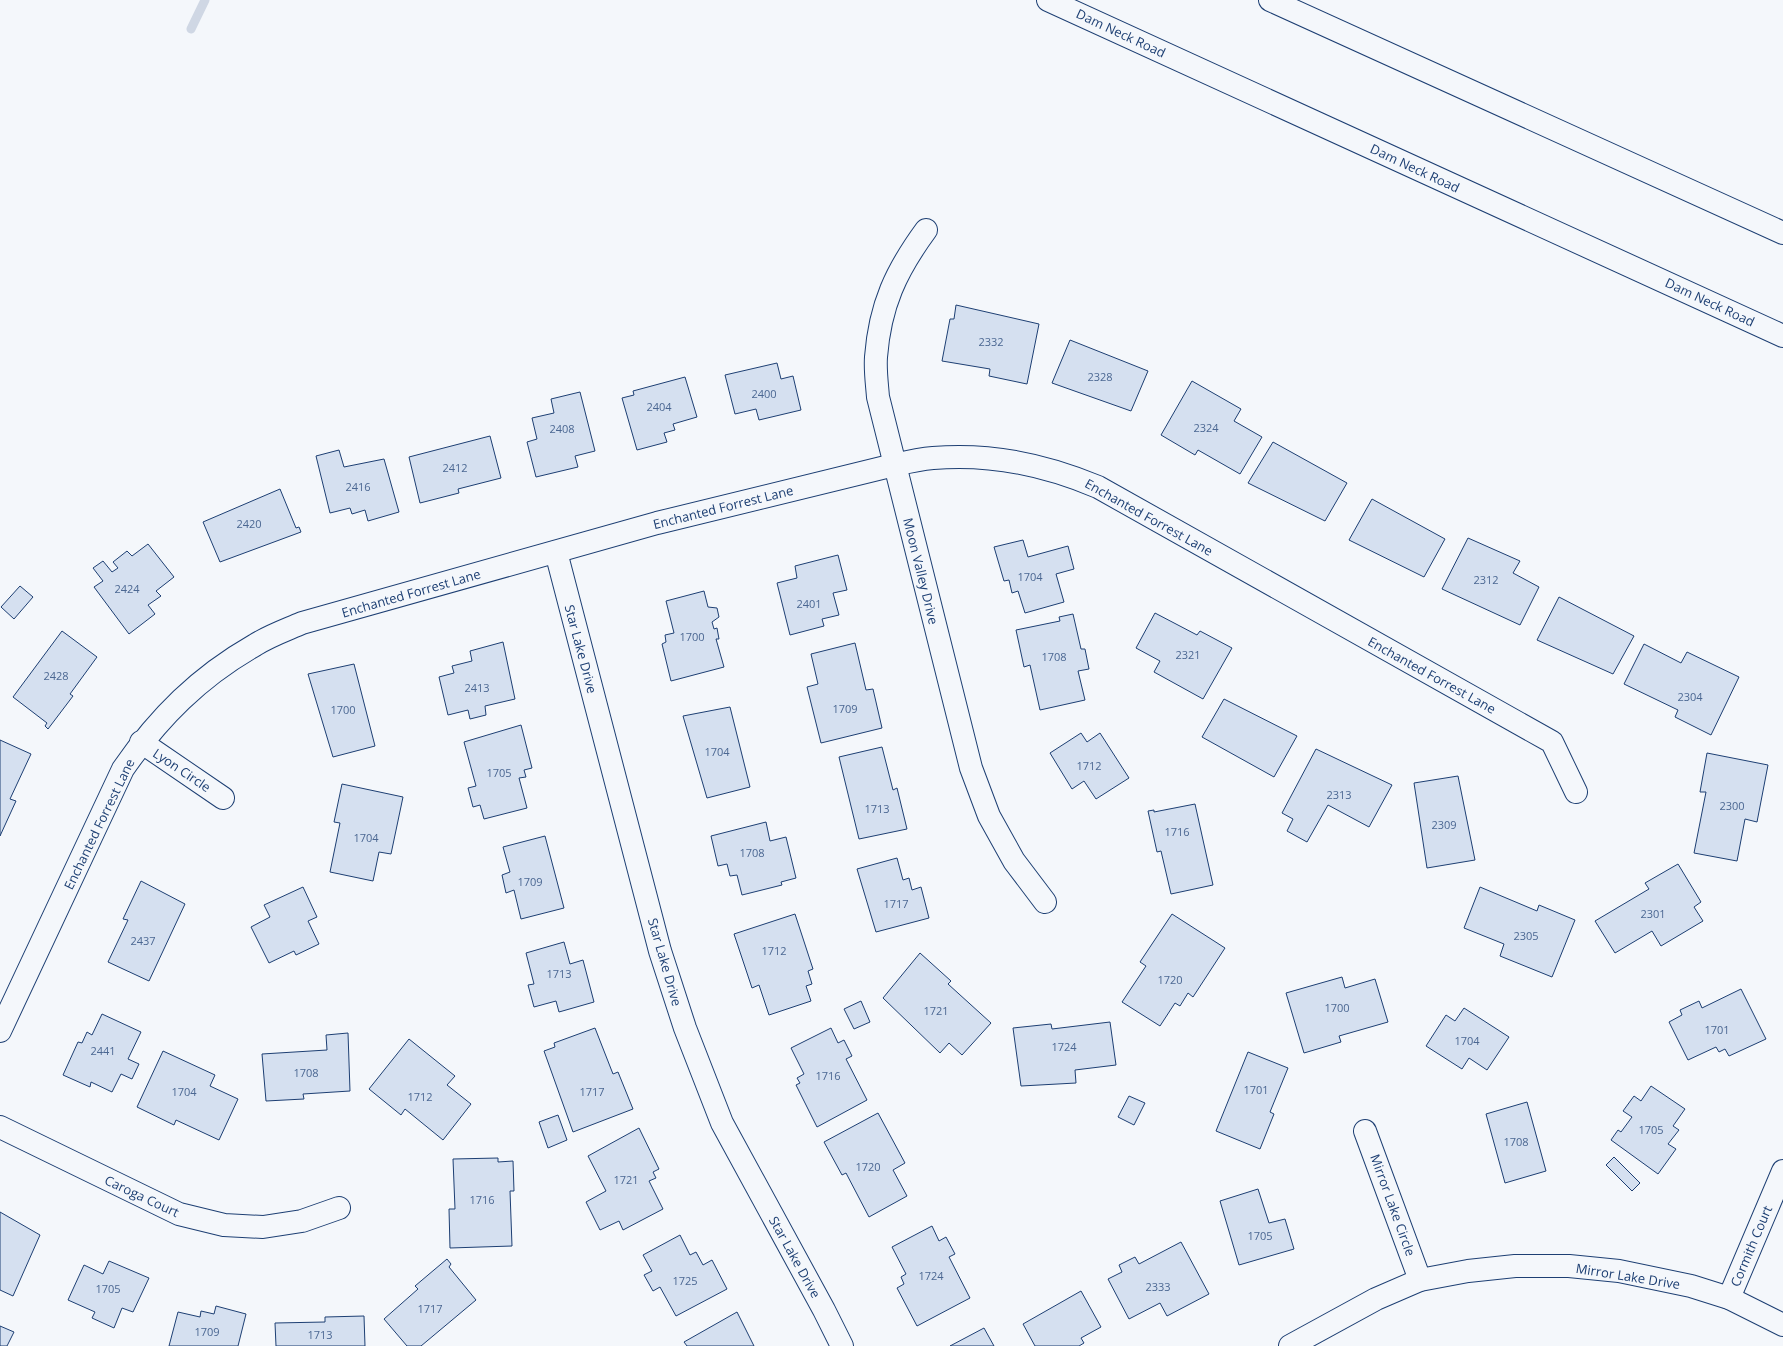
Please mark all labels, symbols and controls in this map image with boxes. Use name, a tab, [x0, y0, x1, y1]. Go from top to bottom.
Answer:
street label: Dam Neck Road	[1073, 4, 1169, 62]
street label: Dam Neck Road	[1367, 139, 1463, 197]
street label: Dam Neck Road	[1662, 273, 1758, 331]
house number: 2332	[978, 334, 1004, 349]
house number: 2328	[1087, 369, 1113, 384]
house number: 2400	[751, 386, 777, 401]
house number: 2404	[646, 399, 672, 414]
house number: 2324	[1193, 420, 1219, 435]
house number: 2408	[549, 421, 575, 436]
house number: 2412	[442, 460, 468, 475]
street label: Enchanted Forrest Lane	[1082, 474, 1216, 560]
house number: 2416	[345, 479, 371, 494]
street label: Enchanted Forrest Lane	[651, 481, 795, 533]
house number: 2420	[236, 516, 262, 531]
street label: Moon Valley Drive	[899, 516, 943, 626]
street label: Enchanted Forrest Lane	[339, 565, 483, 621]
house number: 1704	[1017, 569, 1043, 584]
house number: 2312	[1473, 572, 1499, 587]
house number: 2424	[114, 581, 140, 596]
house number: 2401	[796, 596, 822, 611]
street label: Star Lake Drive	[561, 603, 601, 695]
house number: 1700	[679, 629, 705, 644]
street label: Enchanted Forrest Lane	[1365, 632, 1499, 718]
house number: 2321	[1175, 647, 1201, 662]
house number: 1708	[1041, 649, 1067, 664]
house number: 2428	[43, 668, 69, 683]
house number: 2413	[464, 680, 490, 695]
house number: 2304	[1677, 689, 1703, 704]
house number: 1709	[832, 701, 858, 716]
house number: 1700	[330, 702, 356, 717]
street label: Lyon Circle	[150, 744, 214, 796]
house number: 1704	[704, 744, 730, 759]
street label: Enchanted Forrest Lane	[59, 755, 139, 893]
house number: 1712	[1076, 758, 1102, 773]
house number: 1705	[486, 765, 512, 780]
house number: 2313	[1326, 787, 1352, 802]
house number: 2300	[1719, 798, 1745, 813]
house number: 1713	[864, 801, 890, 816]
house number: 2309	[1431, 817, 1457, 832]
house number: 1716	[1164, 824, 1190, 839]
house number: 1704	[353, 830, 379, 845]
house number: 1708	[739, 845, 765, 860]
house number: 1709	[517, 874, 543, 889]
house number: 1717	[883, 896, 909, 911]
house number: 2301	[1640, 906, 1666, 921]
street label: Star Lake Drive	[644, 916, 686, 1008]
house number: 2305	[1513, 928, 1539, 943]
house number: 2437	[130, 933, 156, 948]
house number: 1712	[761, 943, 787, 958]
house number: 1713	[546, 966, 572, 981]
house number: 1720	[1157, 972, 1183, 987]
house number: 1700	[1324, 1000, 1350, 1015]
house number: 1721	[923, 1003, 949, 1018]
house number: 1701	[1704, 1022, 1730, 1037]
house number: 1704	[1454, 1033, 1480, 1048]
house number: 1724	[1051, 1039, 1077, 1054]
house number: 2441	[90, 1043, 116, 1058]
house number: 1708	[293, 1065, 319, 1080]
house number: 1716	[815, 1068, 841, 1083]
house number: 1701	[1243, 1082, 1269, 1097]
house number: 1704	[171, 1084, 197, 1099]
house number: 1717	[579, 1084, 605, 1099]
house number: 1712	[407, 1089, 433, 1104]
house number: 1705	[1638, 1122, 1664, 1137]
house number: 1708	[1503, 1134, 1529, 1149]
street label: Mirror Lake Circle	[1366, 1152, 1420, 1258]
house number: 1720	[855, 1159, 881, 1174]
street label: Caroga Court	[102, 1171, 182, 1221]
house number: 1721	[613, 1172, 639, 1187]
house number: 1716	[469, 1192, 495, 1207]
street label: Cormith Court	[1726, 1202, 1776, 1289]
street label: Star Lake Drive	[765, 1213, 825, 1301]
house number: 1705	[1247, 1228, 1273, 1243]
street label: Mirror Lake Drive	[1575, 1259, 1681, 1293]
house number: 1724	[918, 1268, 944, 1283]
house number: 1725	[672, 1273, 698, 1288]
house number: 2333	[1145, 1279, 1171, 1294]
house number: 1705	[95, 1281, 121, 1296]
house number: 1717	[417, 1301, 443, 1316]
house number: 1709	[194, 1324, 220, 1339]
house number: 1713	[307, 1327, 333, 1342]

